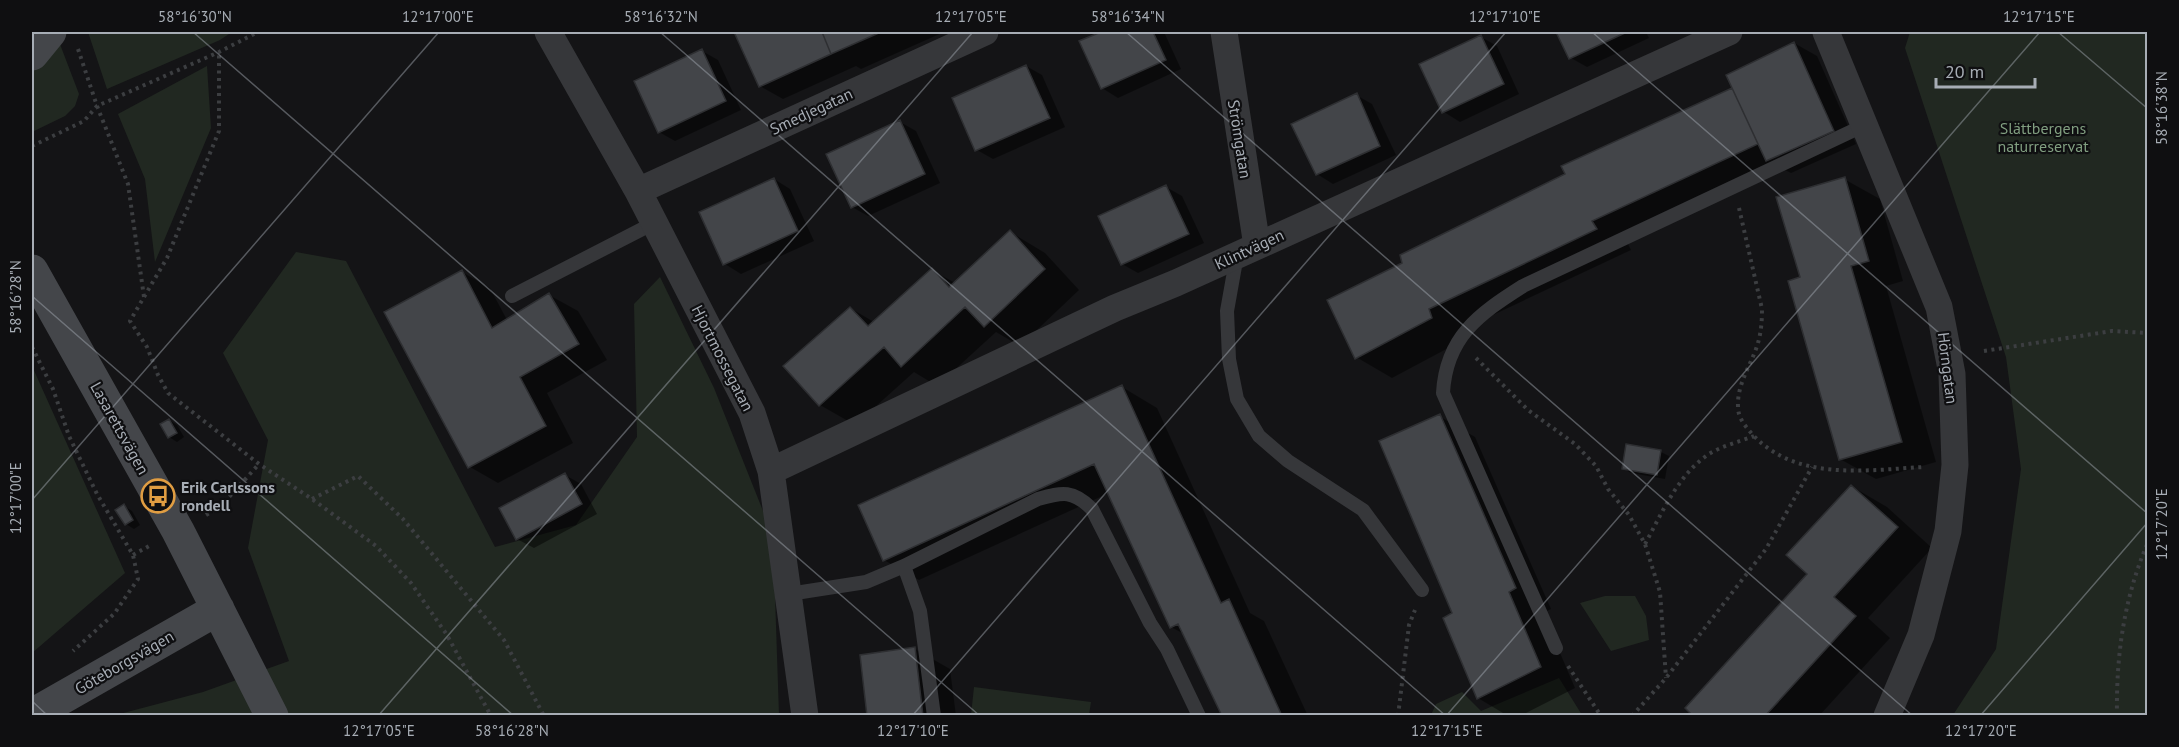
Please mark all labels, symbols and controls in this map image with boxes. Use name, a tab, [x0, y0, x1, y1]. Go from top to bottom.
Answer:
text: 58°16'30"N	[158, 7, 232, 26]
text: 12°17'00"E	[402, 7, 474, 26]
text: 58°16'32"N	[624, 7, 698, 26]
text: 12°17'05"E	[935, 7, 1007, 26]
text: 58°16'34"N	[1091, 7, 1165, 26]
text: 12°17'10"E	[1469, 7, 1541, 26]
text: 12°17'15"E	[2003, 7, 2075, 26]
scale bar	[1936, 51, 2035, 89]
text: 20 m	[1945, 60, 1984, 83]
text: 58°16'38"N	[2152, 71, 2171, 145]
street label: Smedjegatan	[766, 83, 856, 139]
street label: Strömgatan	[1224, 98, 1256, 180]
park label: Slättbergens naturreservat	[1997, 118, 2089, 156]
street label: Klintvägen	[1211, 224, 1287, 274]
text: 58°16'28"N	[6, 260, 25, 334]
street label: Hjortmossegatan	[688, 302, 758, 414]
street label: Hörngatan	[1934, 331, 1962, 405]
street label: Lasarettsvägen	[86, 378, 154, 478]
text: 12°17'00"E	[6, 462, 25, 534]
place label: Erik Carlssons rondell	[181, 477, 275, 515]
bus stop icon: Erik Carlssons rondell	[140, 478, 176, 514]
text: 12°17'20"E	[2152, 488, 2171, 560]
street label: Göteborgsvägen	[71, 626, 177, 698]
text: 12°17'05"E	[343, 721, 415, 740]
text: 58°16'28"N	[475, 721, 549, 740]
text: 12°17'10"E	[877, 721, 949, 740]
text: 12°17'15"E	[1411, 721, 1483, 740]
text: 12°17'20"E	[1945, 721, 2017, 740]

